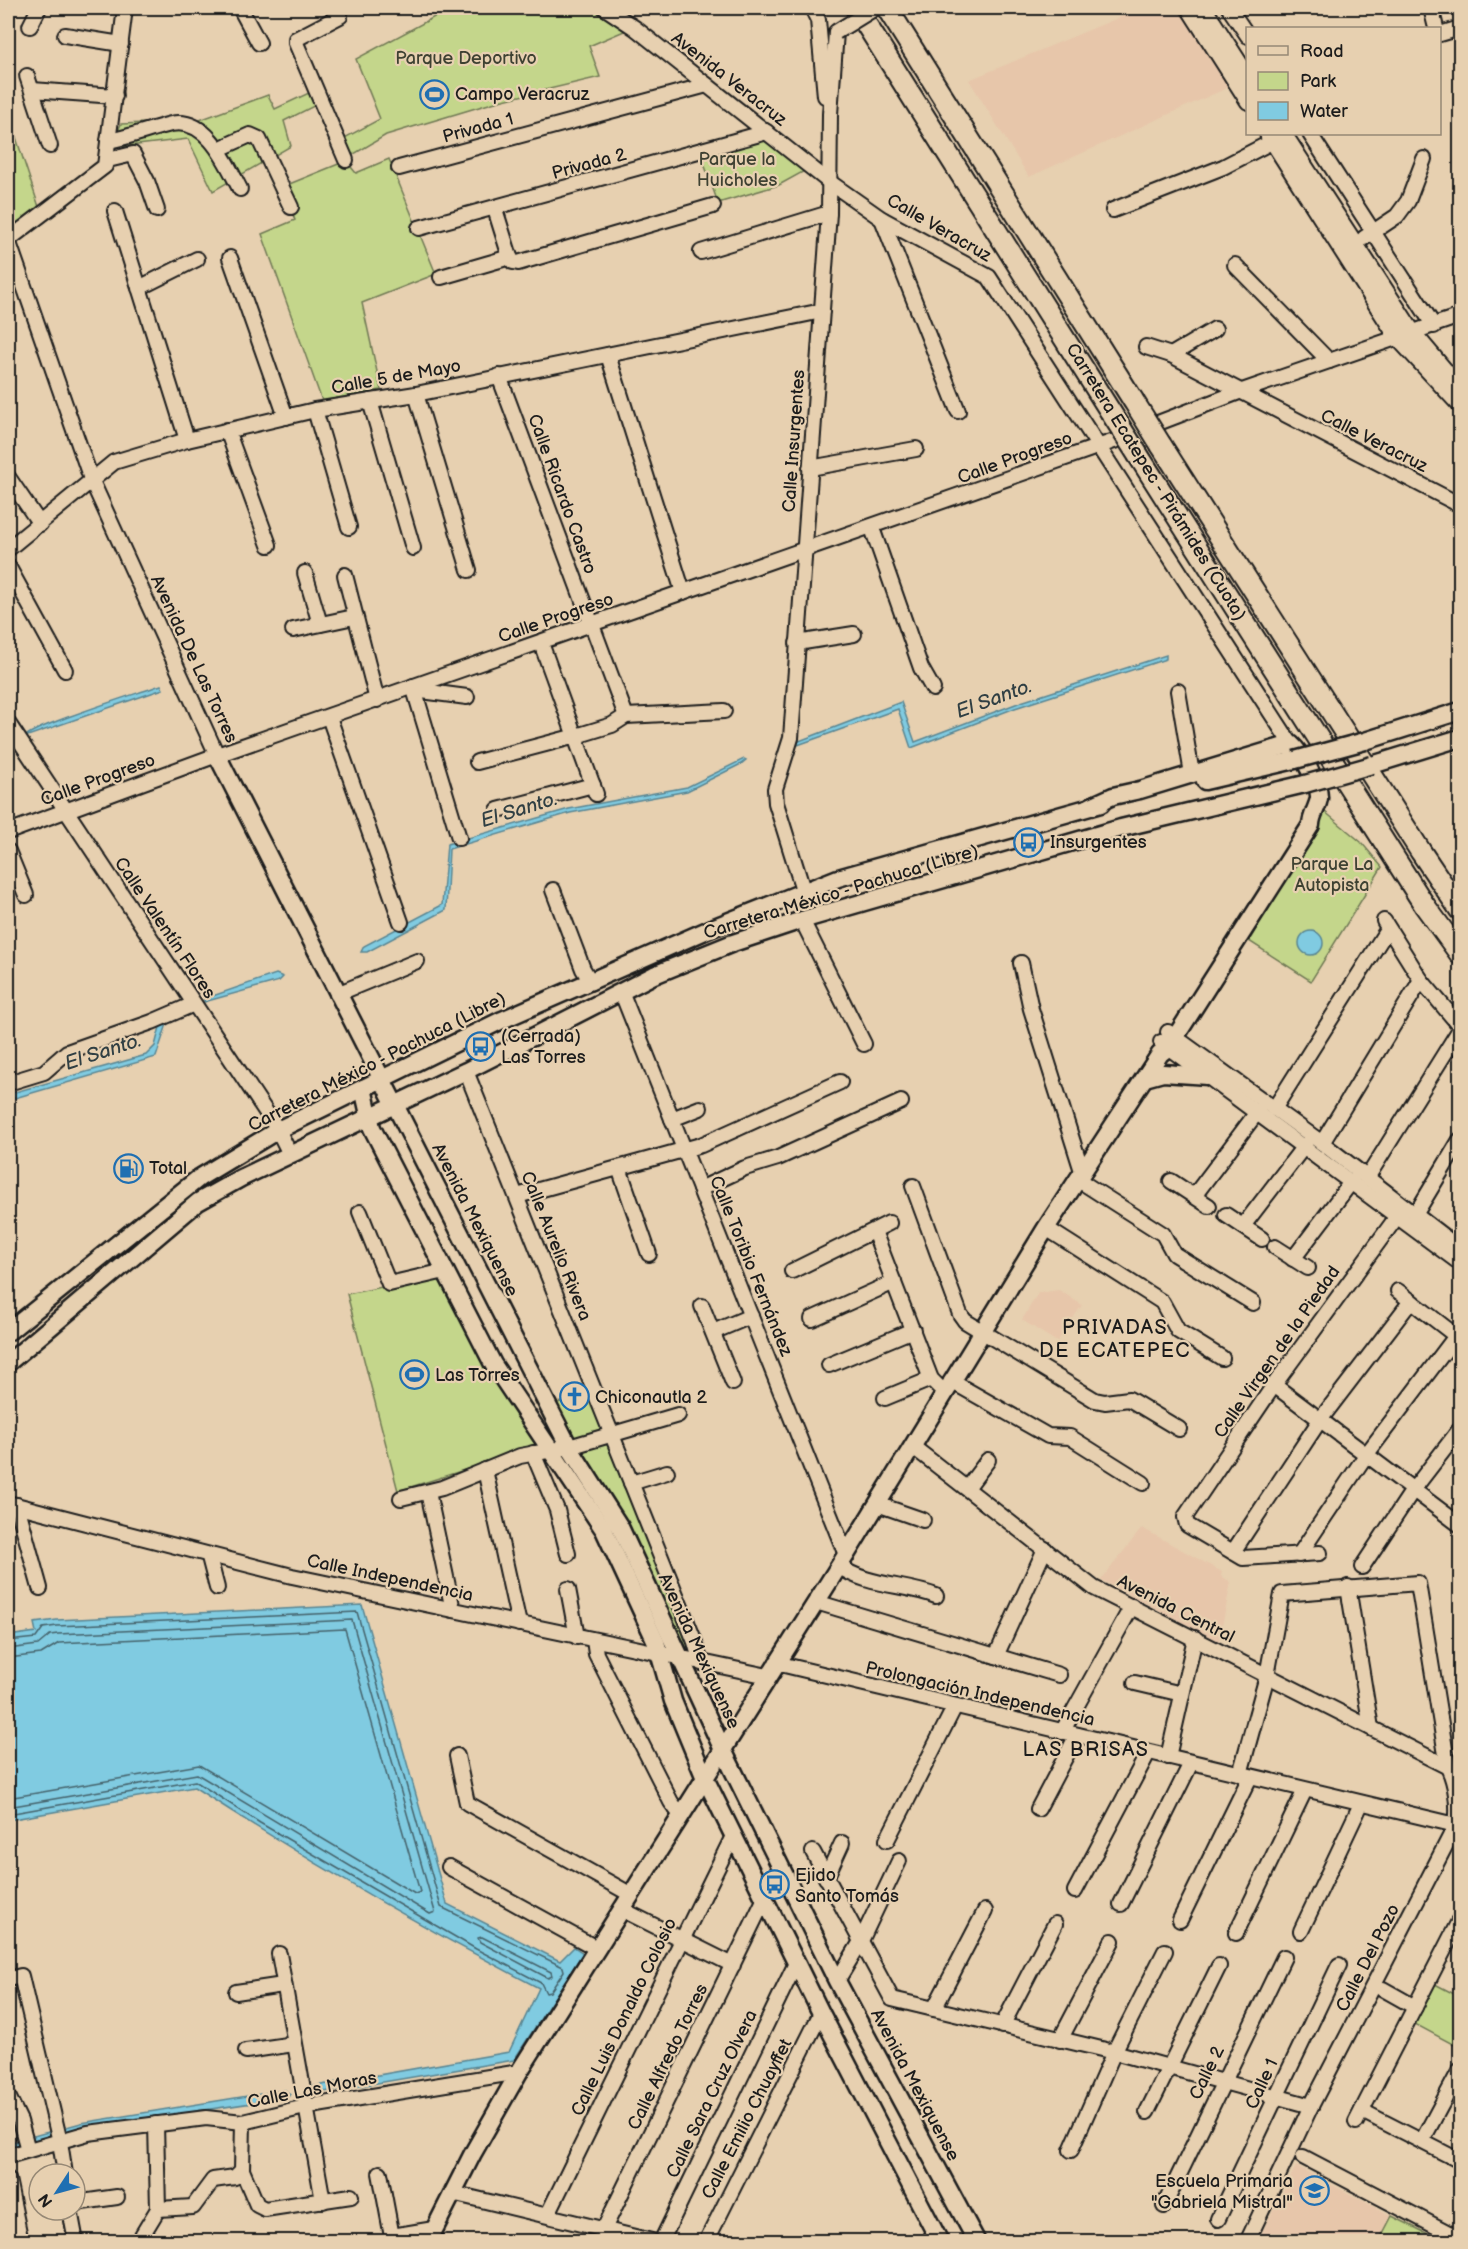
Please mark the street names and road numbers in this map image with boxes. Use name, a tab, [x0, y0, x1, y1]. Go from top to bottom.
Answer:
street label: Avenida Veracruz	[667, 28, 791, 131]
street label: Privada 1	[440, 108, 516, 148]
street label: Privada 2	[550, 144, 629, 184]
street label: Calle Veracruz	[883, 190, 995, 267]
street label: Carretera Ecatepec - Pirámides (Cuota)	[1062, 340, 1250, 624]
street label: Calle 5 de Mayo	[330, 355, 462, 399]
street label: Calle Insurgentes	[779, 369, 809, 513]
street label: Calle Veracruz	[1317, 405, 1431, 477]
street label: Calle Ricardo Castro	[523, 411, 601, 577]
street label: Calle Progreso	[955, 428, 1075, 488]
street label: Avenida De Las Torres	[146, 572, 242, 746]
street label: Calle Progreso	[496, 588, 616, 648]
street label: Calle Progreso	[38, 750, 158, 810]
street label: Carretera México - Pachuca (Libre)	[701, 840, 981, 944]
street label: Calle Valentín Flores	[110, 853, 220, 1003]
street label: Carretera México - Pachuca (Libre)	[245, 988, 509, 1136]
street label: Avenida Mexiquense	[427, 1140, 523, 1300]
street label: Calle Aurelio Rivera	[516, 1168, 596, 1324]
street label: Calle Toribio Fernández	[705, 1173, 797, 1360]
street label: Calle Virgen de la Piedad	[1210, 1262, 1344, 1442]
street label: Calle Independencia	[305, 1550, 475, 1606]
street label: Avenida Mexiquense	[654, 1570, 744, 1732]
street label: Avenida Central	[1114, 1570, 1238, 1648]
street label: Prolongación Independencia	[863, 1657, 1097, 1731]
street label: Calle Del Pozo	[1332, 1901, 1404, 2015]
street label: Calle Luis Donaldo Colosio	[567, 1914, 681, 2120]
street label: Calle Alfredo Torres	[623, 1980, 713, 2134]
street label: Avenida Mexiquense	[866, 2005, 964, 2165]
street label: Calle Sara Cruz Olvera	[662, 2007, 762, 2181]
street label: Calle Emilio Chuayffet	[697, 2035, 797, 2203]
street label: Calle 2	[1185, 2042, 1229, 2103]
street label: Calle 1	[1241, 2055, 1283, 2113]
street label: Calle Las Moras	[246, 2067, 378, 2113]

